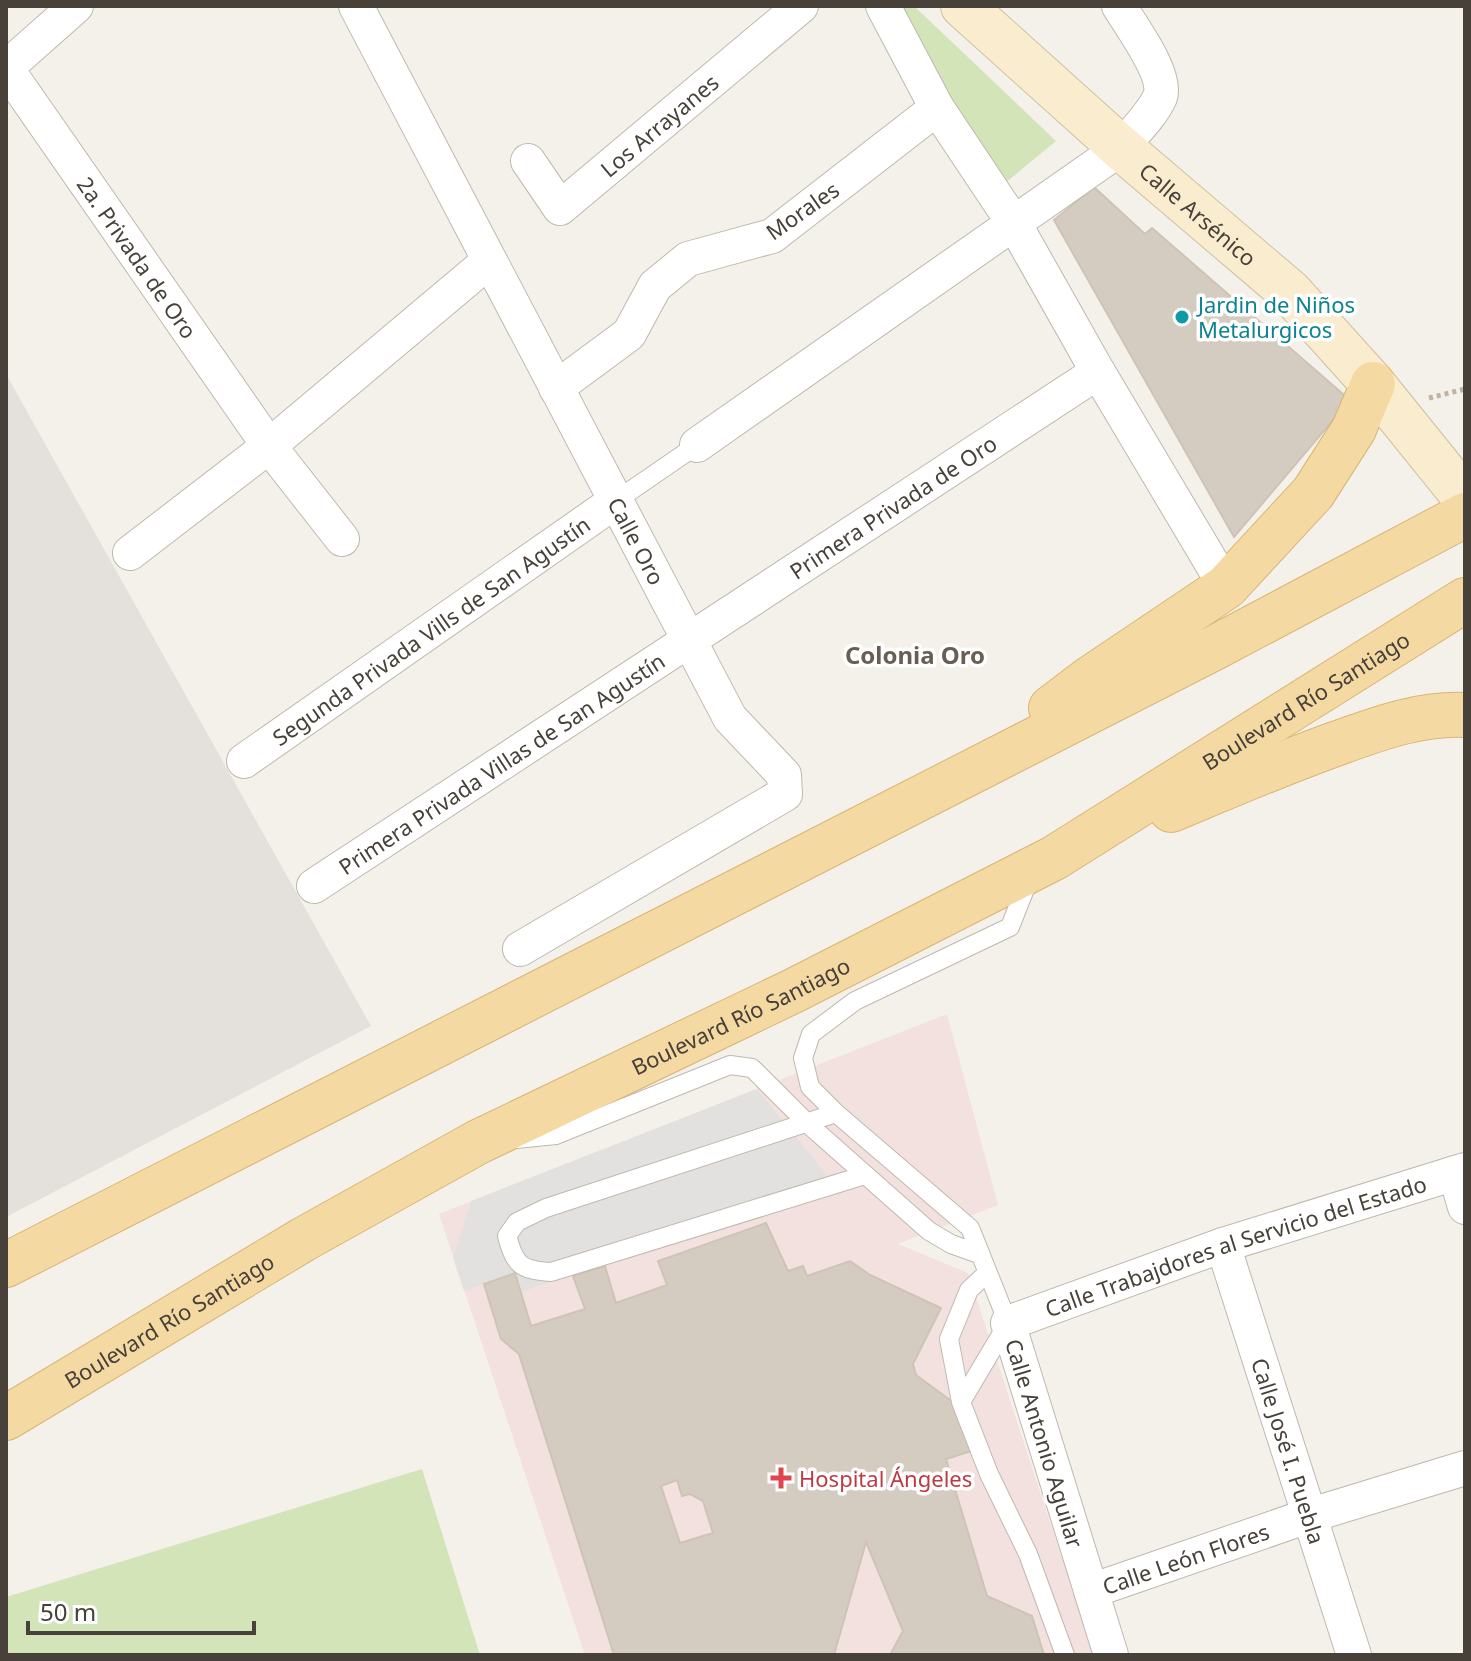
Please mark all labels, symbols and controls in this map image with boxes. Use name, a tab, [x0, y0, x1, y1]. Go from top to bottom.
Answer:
street label: Los Arrayanes	[594, 67, 724, 183]
street label: Calle Arsénico	[1133, 155, 1263, 272]
street label: 2a. Privada de Oro	[71, 170, 204, 344]
street label: Morales	[759, 174, 845, 246]
place label: Jardin de Niños Metalurgicos	[1196, 289, 1355, 344]
marker: Jardin de Niños Metalurgicos	[1173, 308, 1191, 326]
street label: Primera Privada de Oro	[783, 428, 1002, 585]
street label: Calle Oro	[602, 492, 672, 590]
street label: Segunda Privada Vills de San Agustín	[266, 509, 596, 752]
street label: Boulevard Río Santiago	[1196, 624, 1415, 777]
district label: Colonia Oro	[845, 638, 985, 671]
street label: Primera Privada Villas de San Agustín	[332, 645, 670, 881]
street label: Boulevard Río Santiago	[626, 950, 855, 1081]
street label: Calle Trabajdores al Servicio del Estado	[1041, 1168, 1430, 1323]
street label: Boulevard Río Santiago	[58, 1246, 279, 1395]
street label: Calle Antonio Aguilar	[999, 1335, 1091, 1551]
street label: Calle José I. Puebla	[1245, 1354, 1333, 1548]
place label: Hospital Ángeles	[799, 1463, 972, 1493]
marker: Hospital Ángeles	[770, 1467, 792, 1489]
street label: Calle León Flores	[1098, 1516, 1273, 1601]
scale bar	[28, 1585, 254, 1635]
text: 50 m	[40, 1595, 96, 1628]

